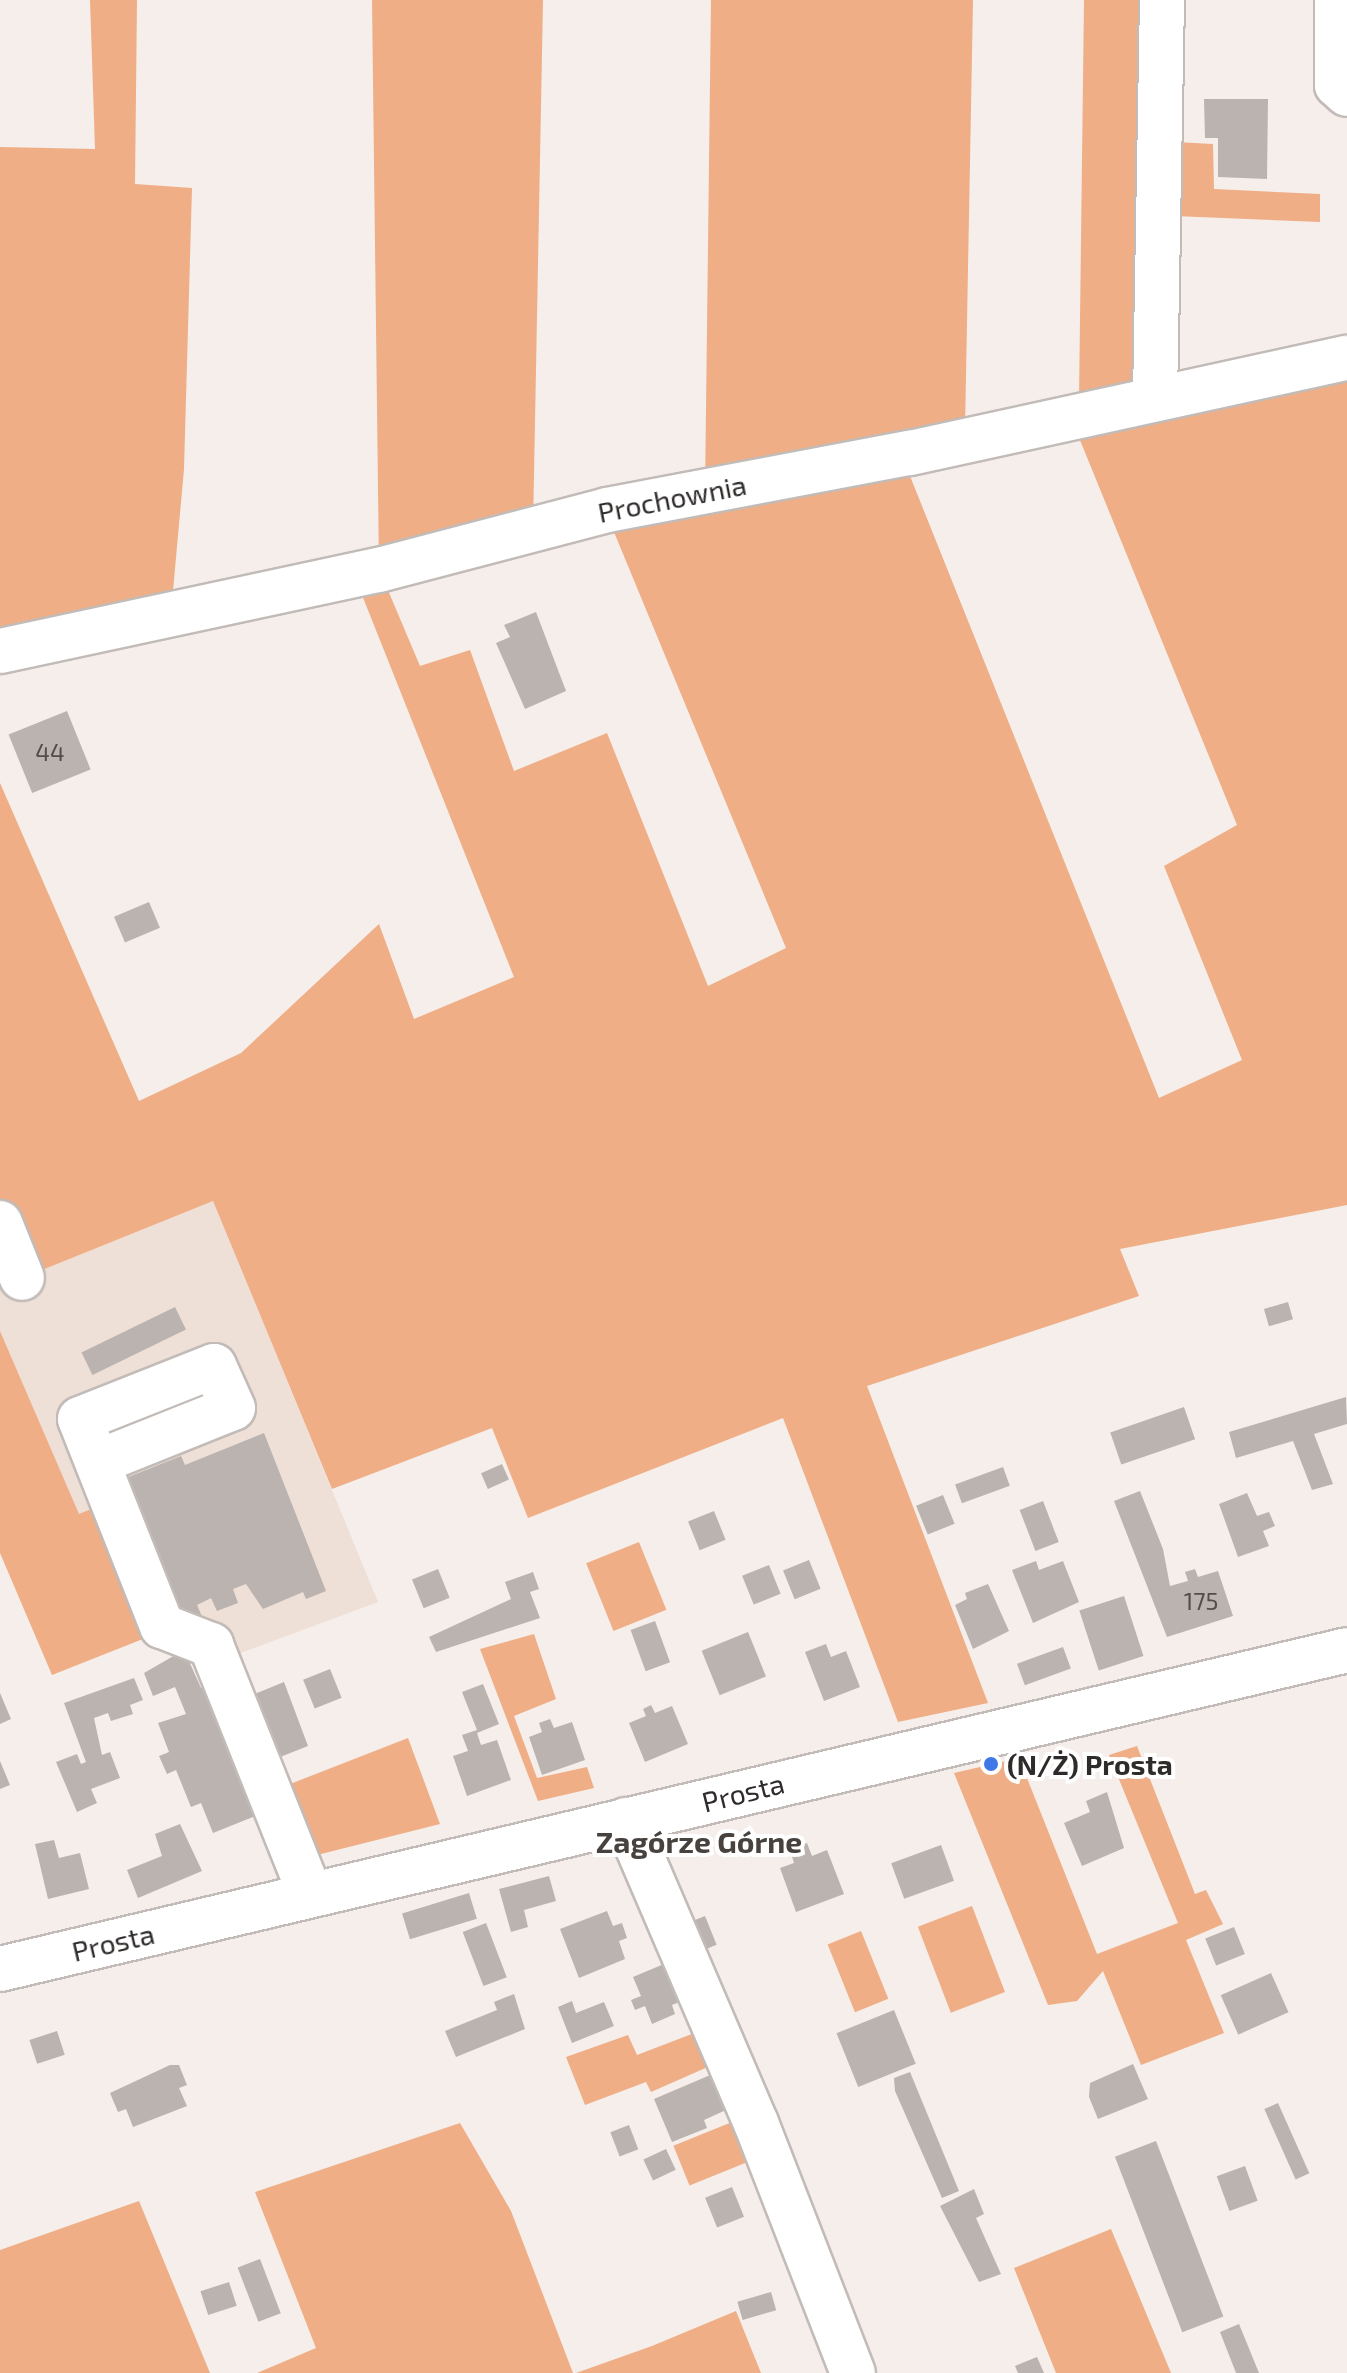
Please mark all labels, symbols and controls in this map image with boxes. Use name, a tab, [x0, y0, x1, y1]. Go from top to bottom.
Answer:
street label: Prochownia	[595, 467, 749, 529]
house number: 44	[35, 738, 65, 766]
house number: 175	[1184, 1587, 1218, 1615]
place label: (N/Ż) Prosta	[1007, 1747, 1173, 1781]
marker: (N/Ż) Prosta	[982, 1755, 1000, 1773]
street label: Prosta	[698, 1766, 788, 1818]
district label: Zagórze Górne	[596, 1823, 802, 1859]
street label: Prosta	[69, 1916, 157, 1968]

